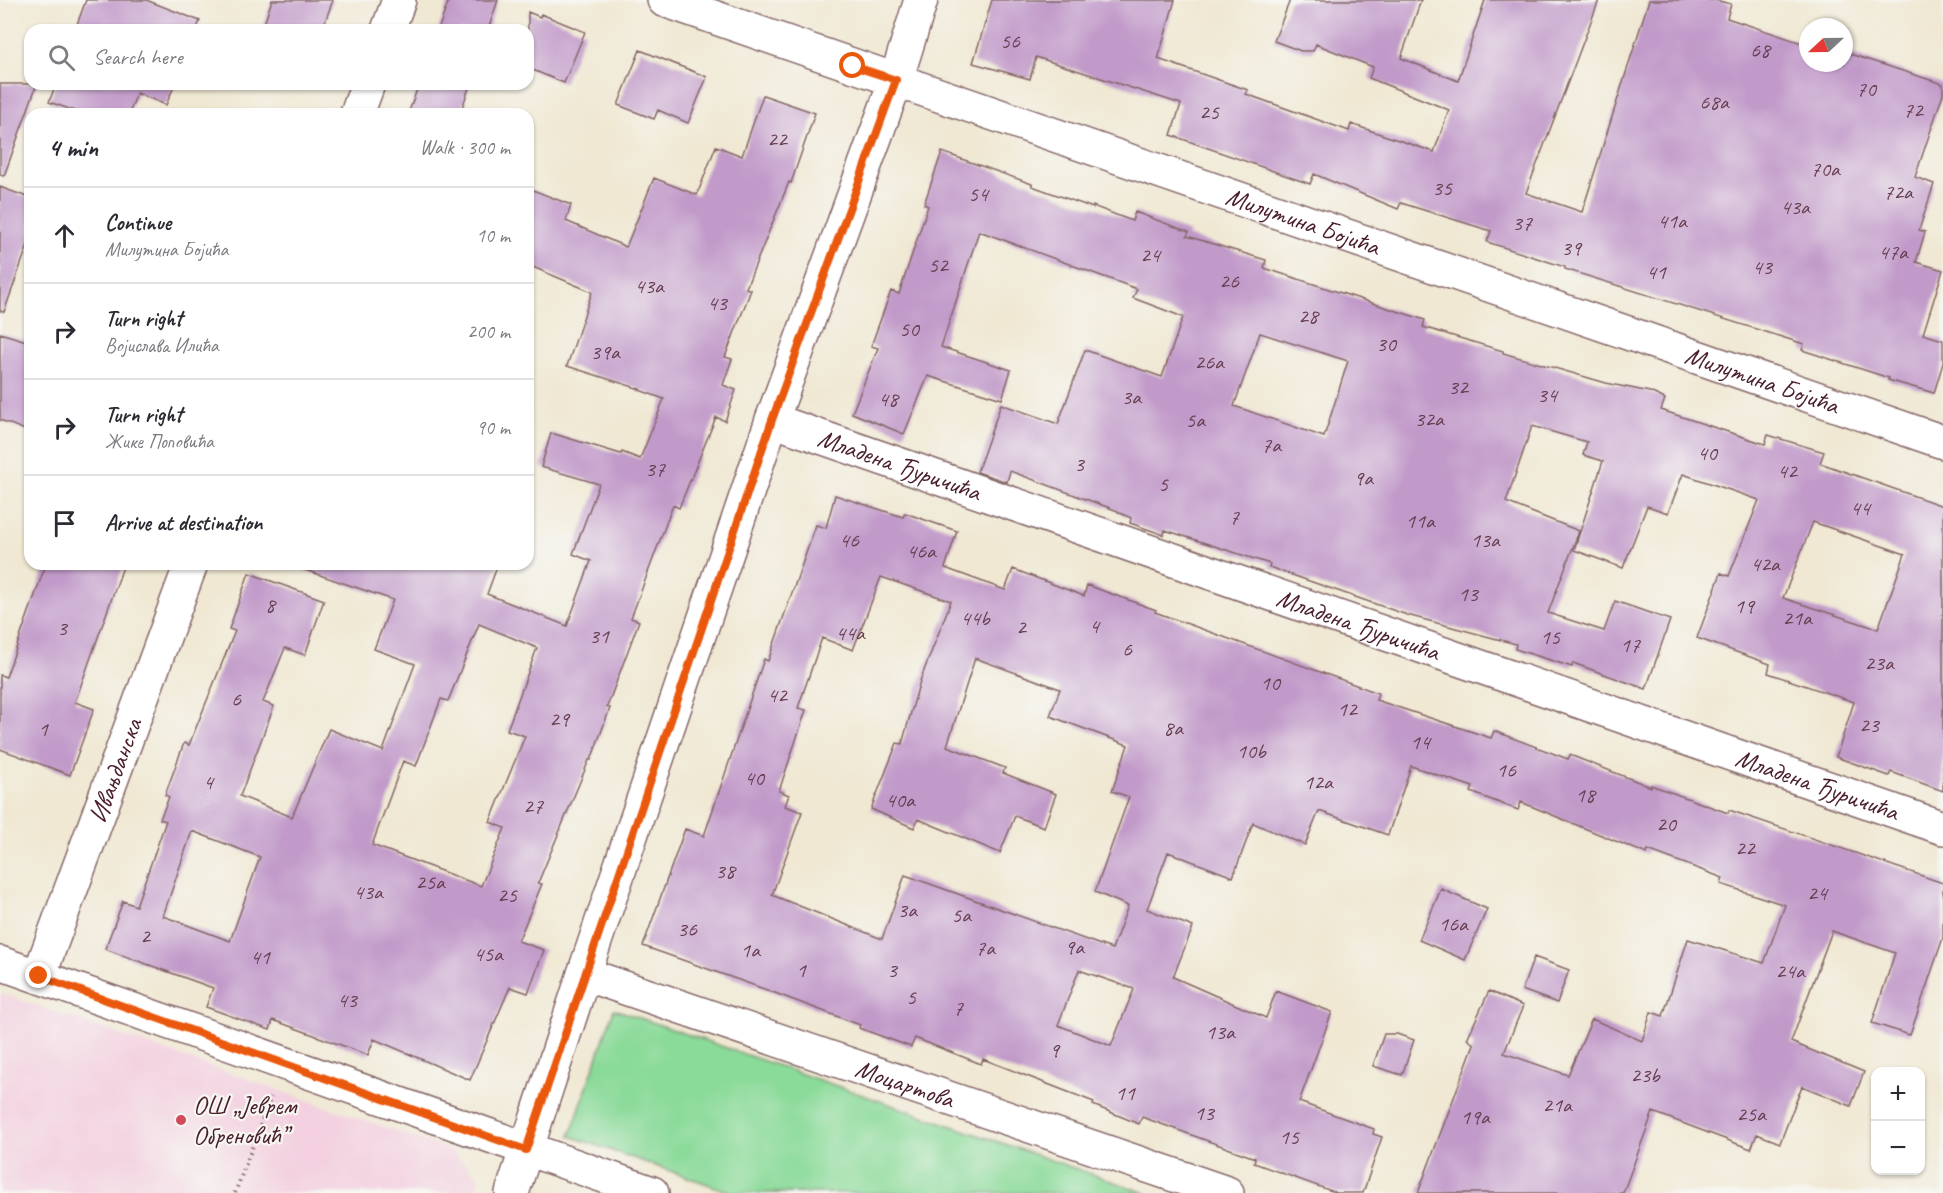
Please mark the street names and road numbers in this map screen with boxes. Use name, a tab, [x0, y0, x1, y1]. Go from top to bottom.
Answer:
street label: Милутина Бојића	[1222, 179, 1386, 263]
street label: Милутина Бојића	[1681, 338, 1845, 422]
street label: Младена Ђуричића	[814, 421, 987, 509]
street label: Младена Ђуричића	[1273, 581, 1446, 668]
street label: Ивањданска	[81, 712, 150, 827]
street label: Младена Ђуричића	[1732, 741, 1905, 828]
street label: Моцартова	[851, 1051, 960, 1116]

